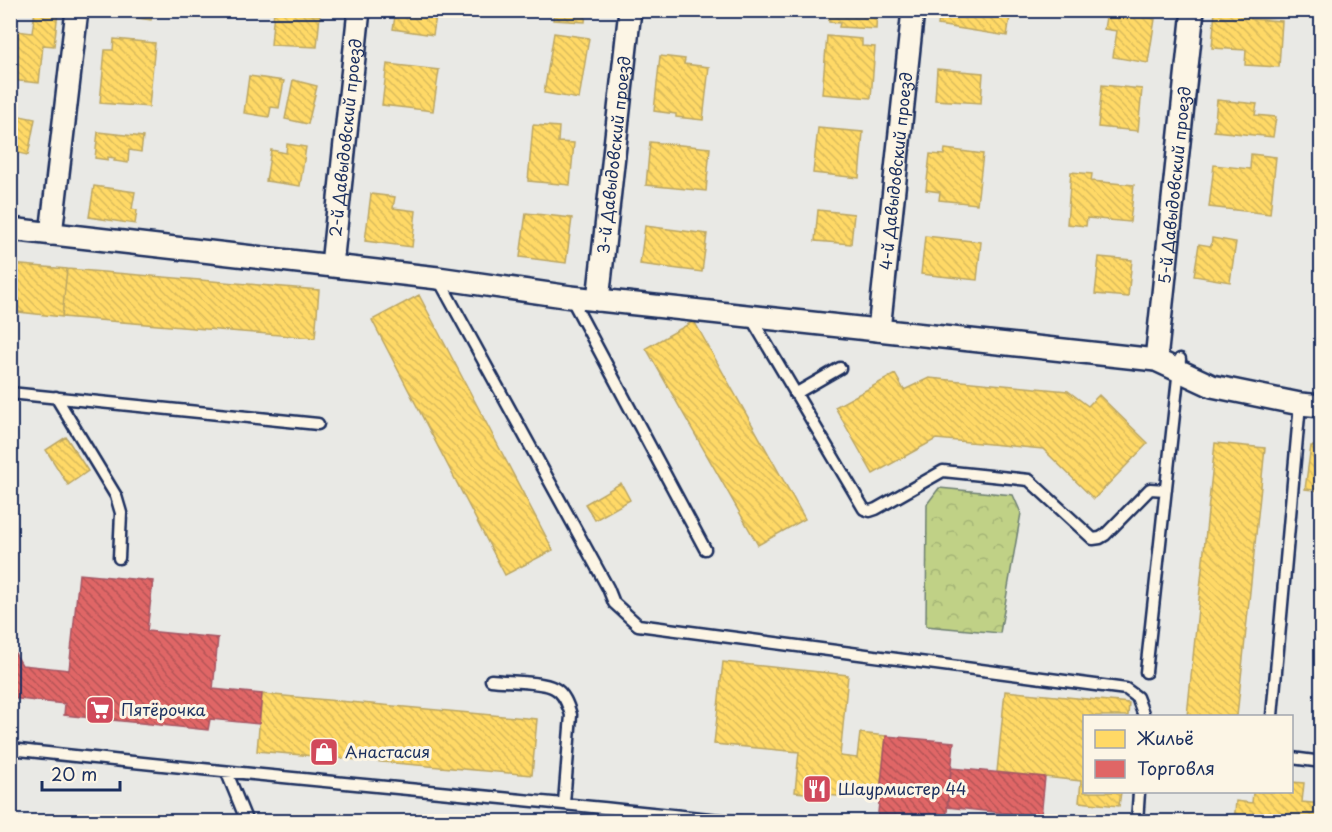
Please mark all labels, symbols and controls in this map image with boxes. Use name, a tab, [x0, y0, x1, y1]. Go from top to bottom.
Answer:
street label: 2-й Давыдовский проезд	[322, 37, 367, 238]
street label: 3-й Давыдовский проезд	[590, 55, 636, 255]
street label: 4-й Давыдовский проезд	[872, 71, 917, 271]
street label: 5-й Давыдовский проезд	[1151, 85, 1196, 285]
supermarket icon: Пятёрочка	[84, 694, 116, 726]
place label: Пятёрочка	[121, 697, 206, 721]
legend	[1083, 715, 1293, 793]
text: Жильё	[1136, 724, 1194, 751]
shop icon: Анастасия	[308, 736, 340, 768]
place label: Анастасия	[345, 739, 430, 763]
scale bar	[42, 754, 120, 792]
text: Торговля	[1137, 754, 1215, 781]
text: 20 m	[51, 760, 97, 787]
restaurant icon: Шаурмистер 44	[801, 773, 833, 805]
place label: Шаурмистер 44	[838, 776, 967, 800]

